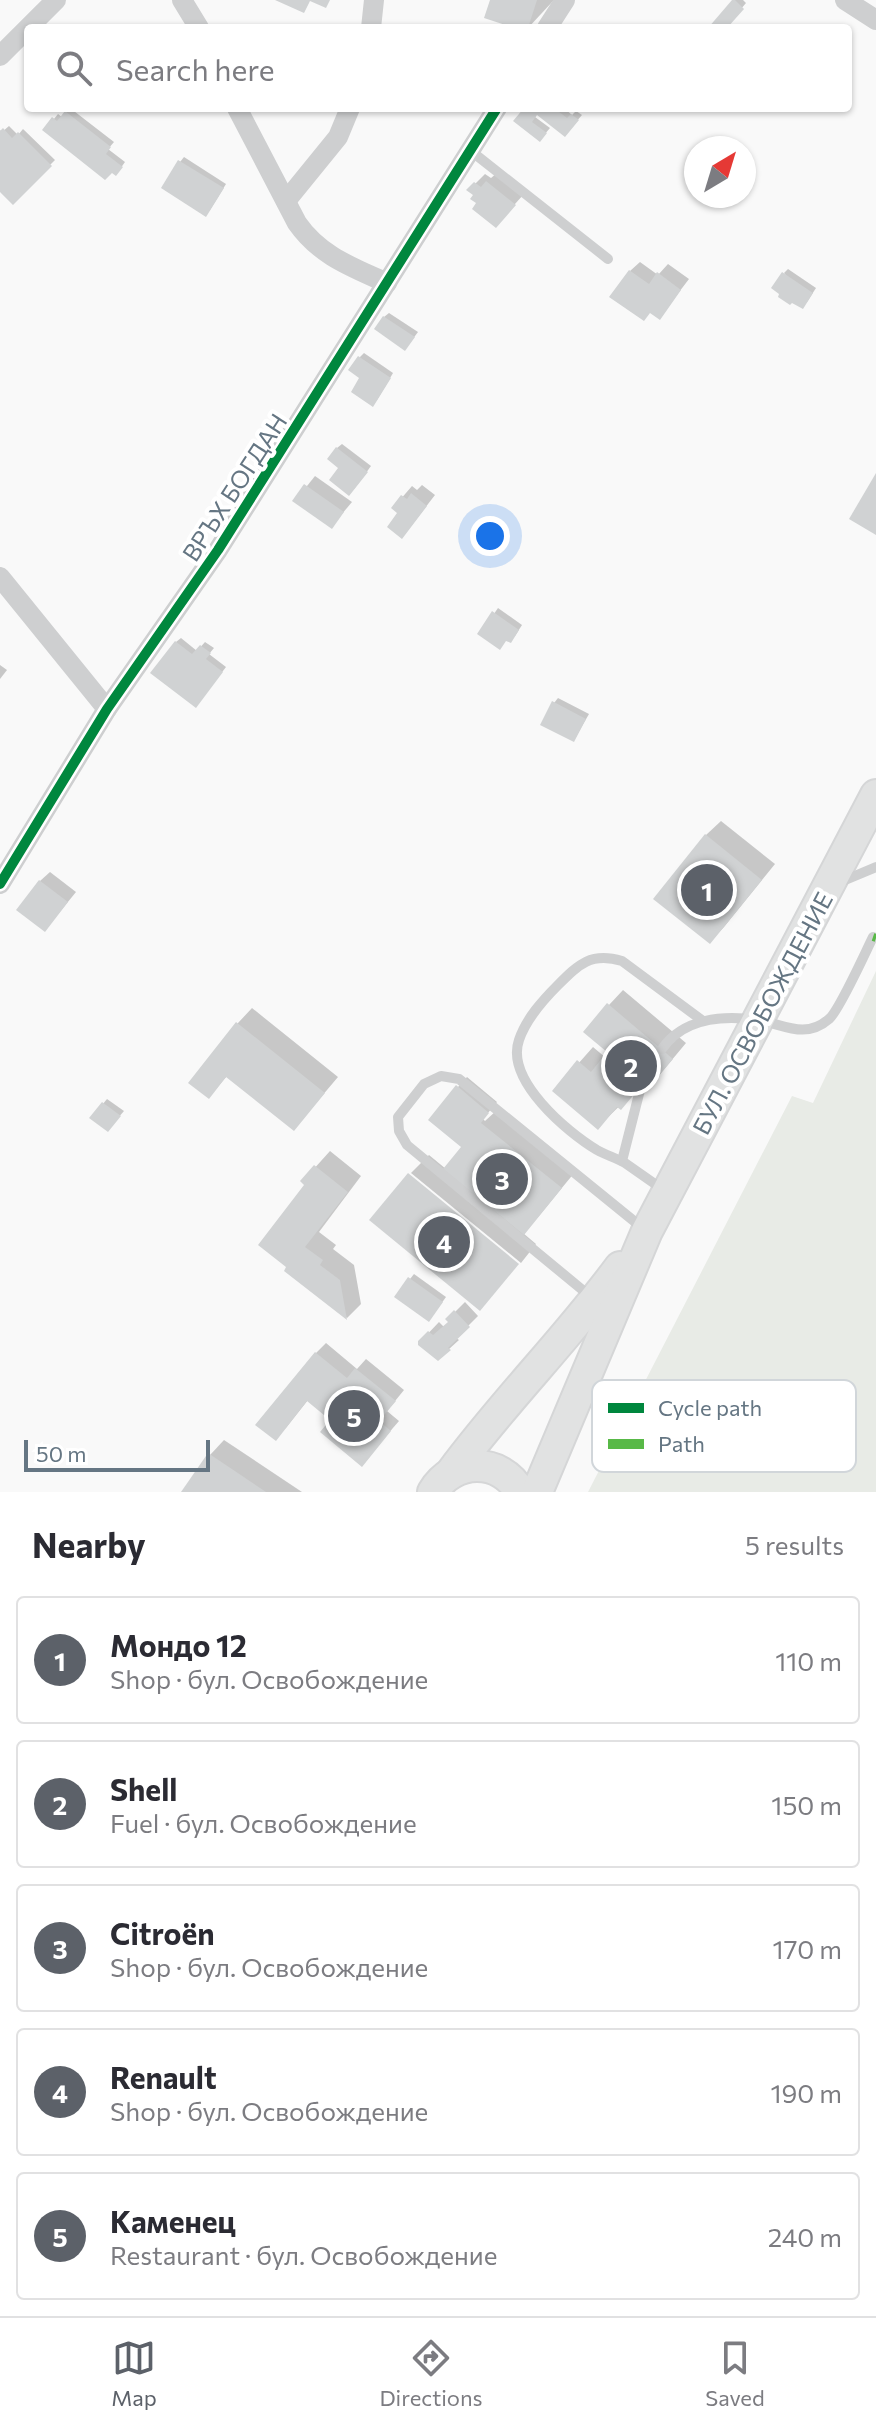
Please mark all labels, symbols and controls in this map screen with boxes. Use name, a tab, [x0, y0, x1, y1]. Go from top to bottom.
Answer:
search box	[24, 24, 852, 112]
icon: search	[52, 46, 96, 90]
text: Search here	[116, 50, 275, 87]
north arrow	[684, 136, 756, 208]
street label: ВРЪХ БОГДАН	[176, 408, 292, 566]
your location	[470, 516, 510, 556]
pin: 1	[681, 860, 733, 920]
street label: БУЛ. ОСВОБОЖДЕНИЕ	[686, 887, 838, 1139]
pin: 2	[605, 1036, 657, 1096]
pin: 3	[476, 1149, 528, 1209]
pin: 4	[418, 1212, 470, 1272]
legend	[592, 1380, 856, 1472]
pin: 5	[328, 1386, 380, 1446]
text: Cycle path	[658, 1394, 762, 1421]
text: Path	[658, 1430, 705, 1457]
scale bar	[24, 1436, 210, 1472]
text: 50 m	[36, 1440, 86, 1467]
text: Nearby	[32, 1523, 146, 1565]
text: 5 results	[745, 1529, 844, 1560]
text: Мондо 12	[110, 1626, 247, 1663]
text: 1	[54, 1645, 66, 1676]
text: 110 m	[775, 1645, 842, 1676]
text: Shop · бул. Освобождение	[110, 1663, 428, 1694]
text: Shell	[110, 1770, 178, 1807]
text: 2	[53, 1789, 67, 1820]
text: 150 m	[771, 1789, 842, 1820]
text: Fuel · бул. Освобождение	[110, 1807, 417, 1838]
text: Citroën	[110, 1914, 215, 1951]
text: 3	[52, 1933, 68, 1964]
text: 170 m	[773, 1933, 842, 1964]
text: Shop · бул. Освобождение	[110, 1951, 428, 1982]
text: Renault	[110, 2058, 217, 2095]
text: 4	[52, 2077, 68, 2108]
text: 190 m	[770, 2077, 842, 2108]
text: Shop · бул. Освобождение	[110, 2095, 428, 2126]
text: Каменец	[110, 2202, 236, 2239]
text: 5	[52, 2221, 68, 2252]
text: 240 m	[768, 2221, 842, 2252]
text: Restaurant · бул. Освобождение	[110, 2239, 497, 2270]
tab: Map	[111, 2336, 157, 2411]
tab: Directions	[379, 2336, 483, 2411]
tab: Saved	[705, 2336, 765, 2411]

